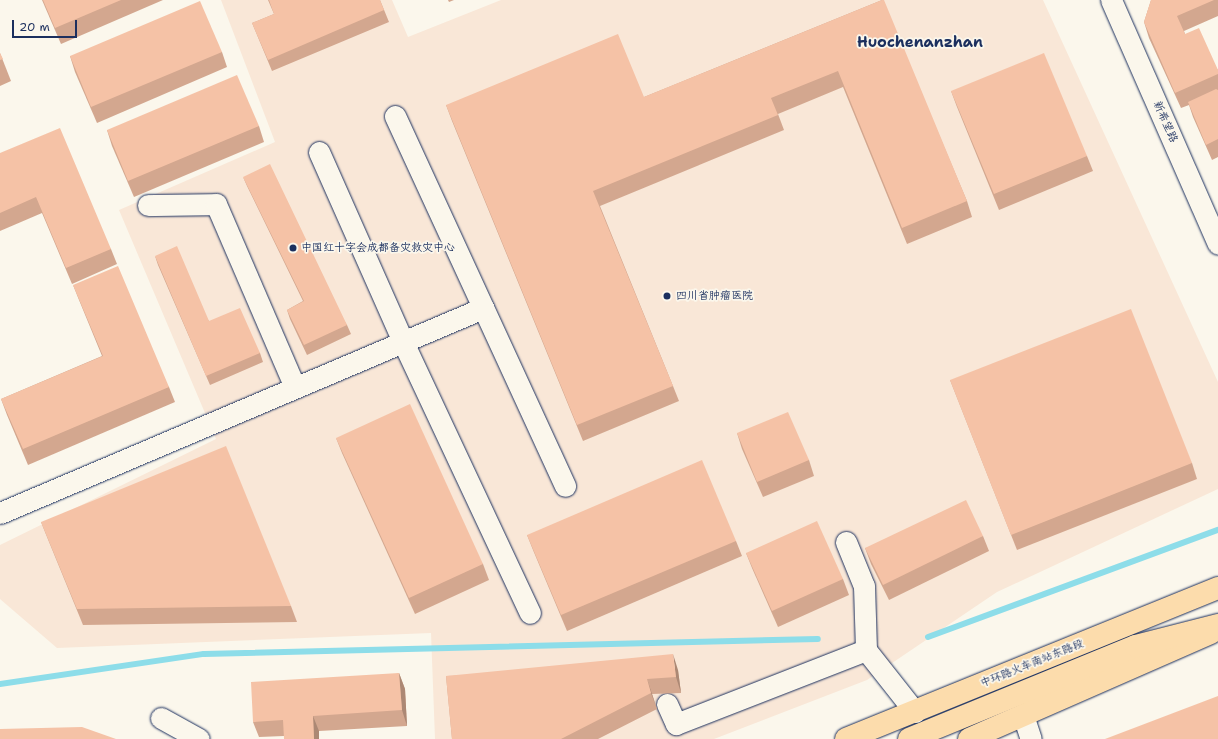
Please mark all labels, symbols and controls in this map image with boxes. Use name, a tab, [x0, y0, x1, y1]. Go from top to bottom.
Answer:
scale bar	[14, 12, 79, 38]
text: 20 m	[19, 19, 50, 35]
district label: Huochenanzhan	[857, 34, 983, 52]
street label: 新希望路	[1150, 99, 1180, 145]
place label: 中国红十字会成都备灾救灾中心	[301, 241, 455, 255]
marker: 中国红十字会成都备灾救灾中心	[288, 243, 298, 253]
place label: 四川省肿瘤医院	[676, 289, 753, 303]
marker: 四川省肿瘤医院	[661, 290, 673, 302]
street label: 中环路火车南站东路段	[979, 637, 1085, 691]

